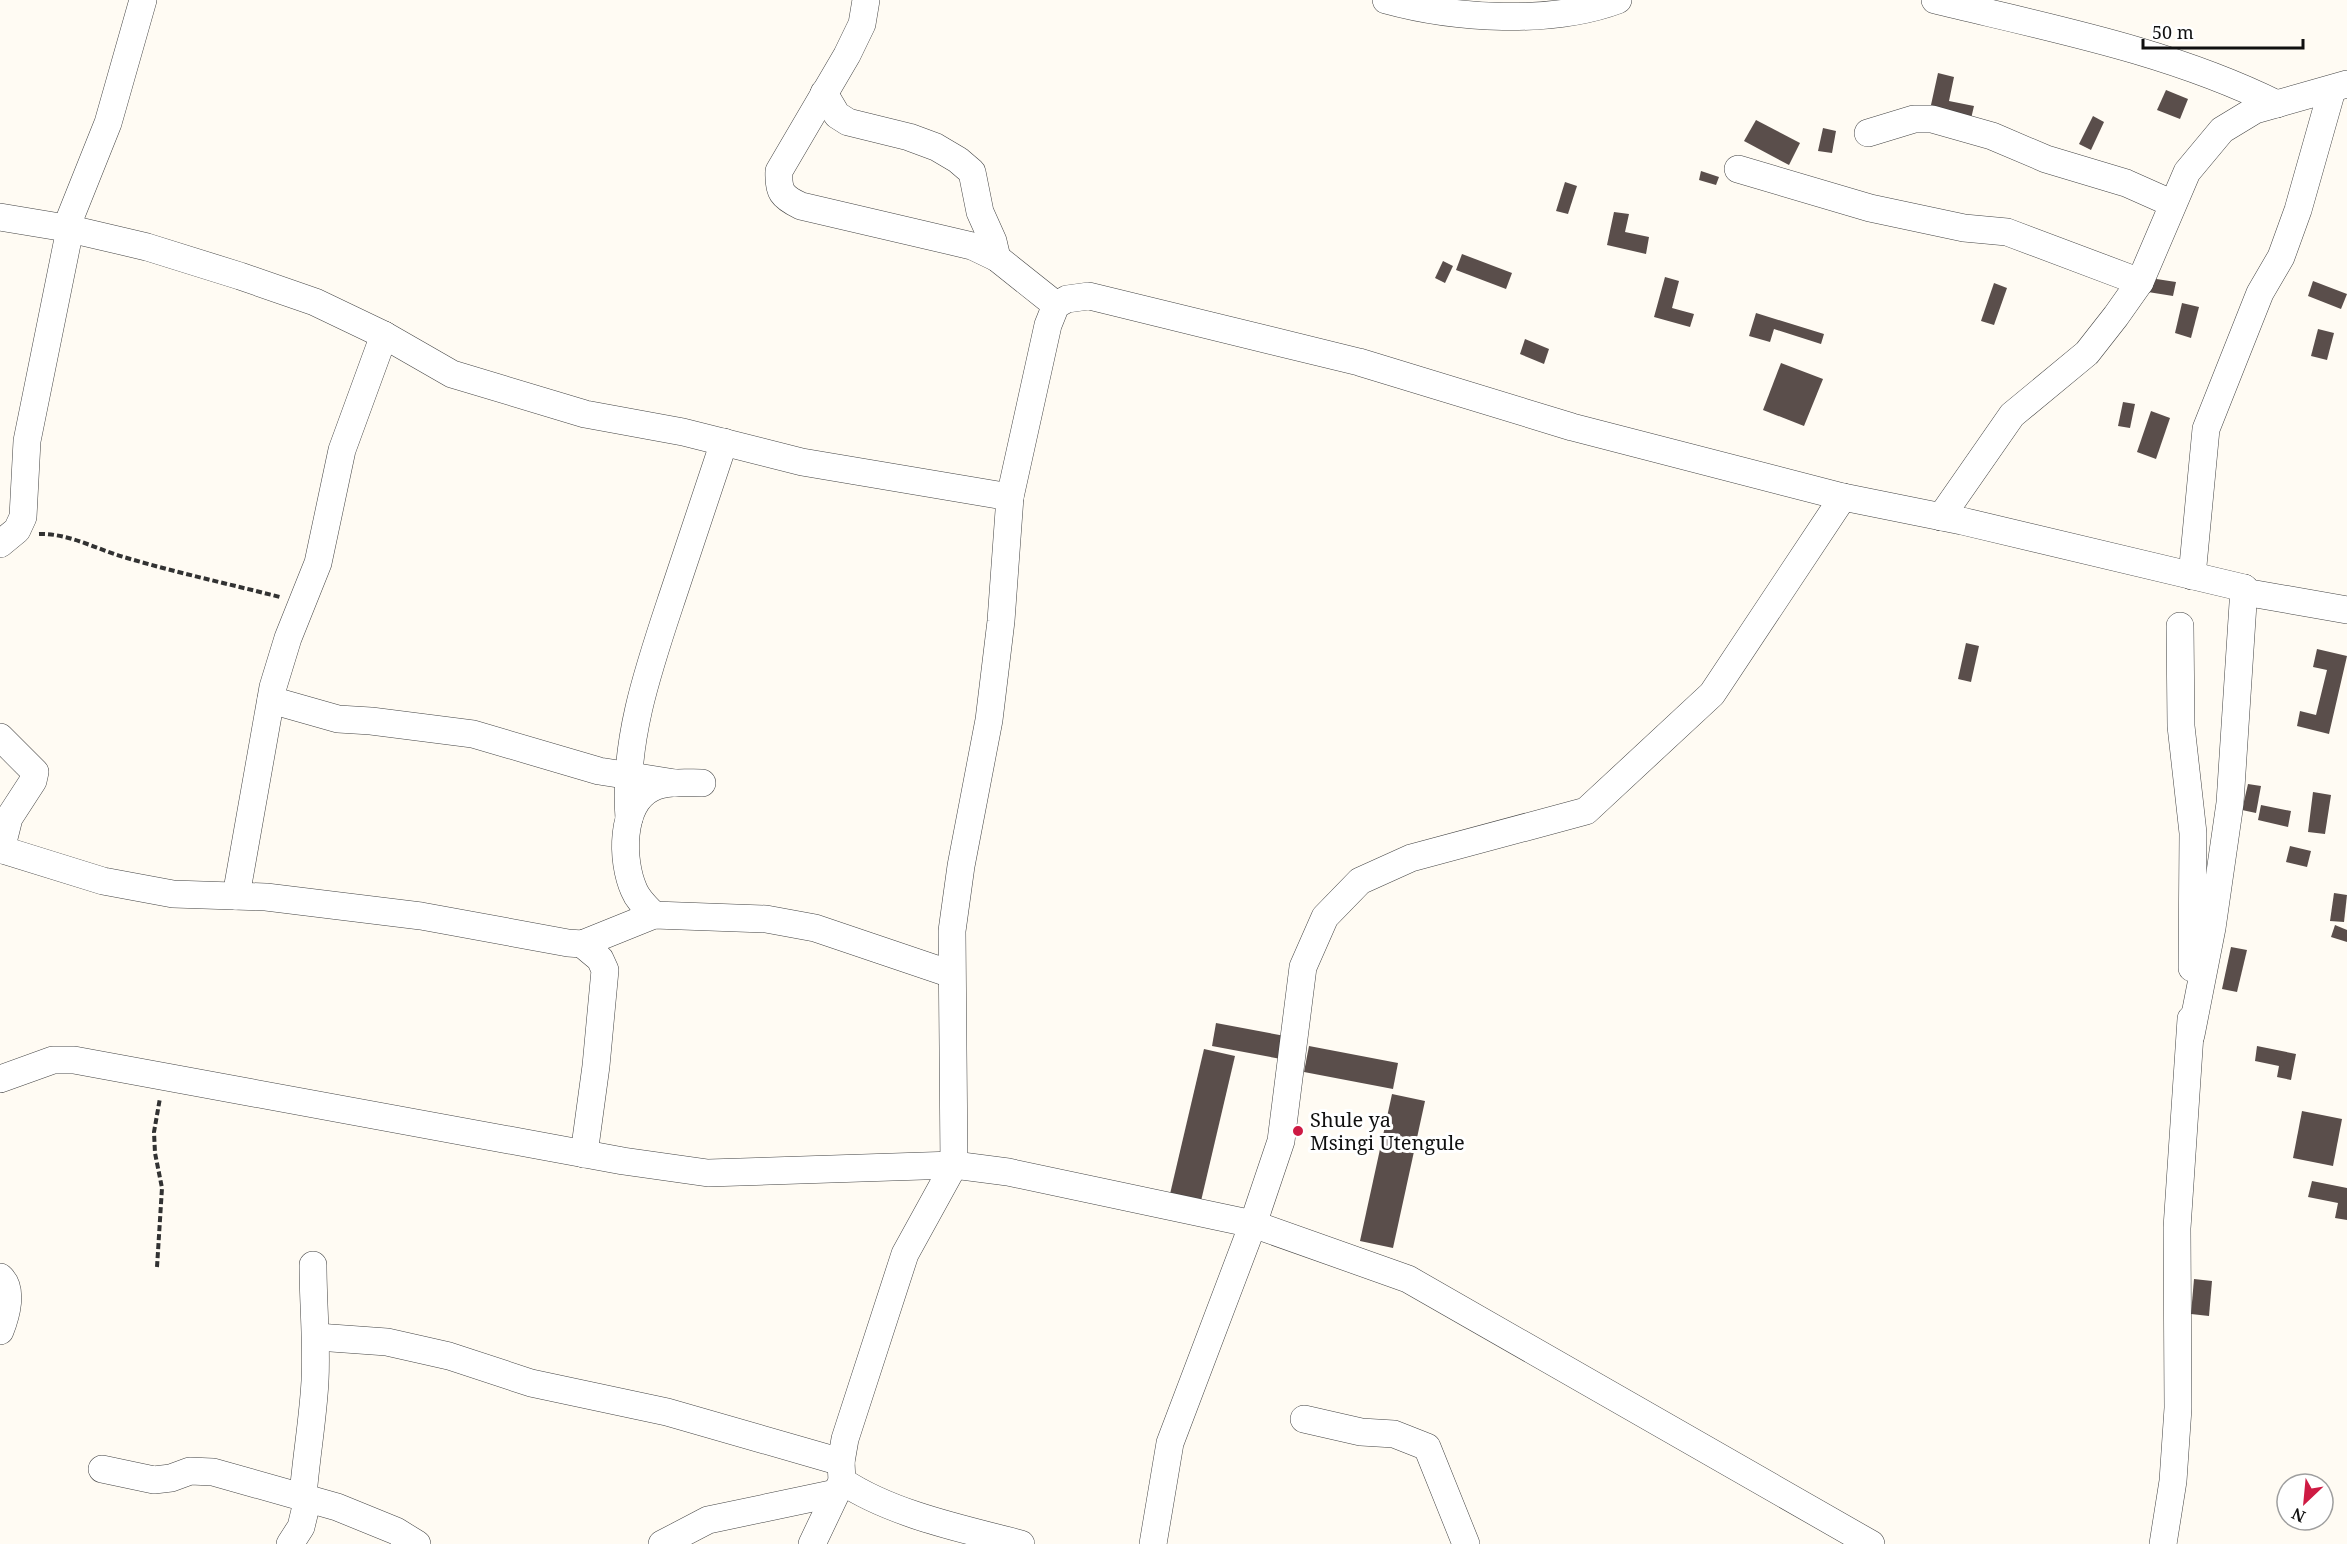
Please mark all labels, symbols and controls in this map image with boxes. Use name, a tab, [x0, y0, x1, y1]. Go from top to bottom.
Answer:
scale bar	[2143, 12, 2304, 50]
text: 50 m	[2152, 20, 2194, 44]
place label: Shule ya Msingi Utengule	[1310, 1106, 1465, 1156]
marker: Shule ya Msingi Utengule	[1291, 1124, 1305, 1138]
north arrow	[2275, 1472, 2335, 1532]
text: N	[2288, 1503, 2309, 1528]

